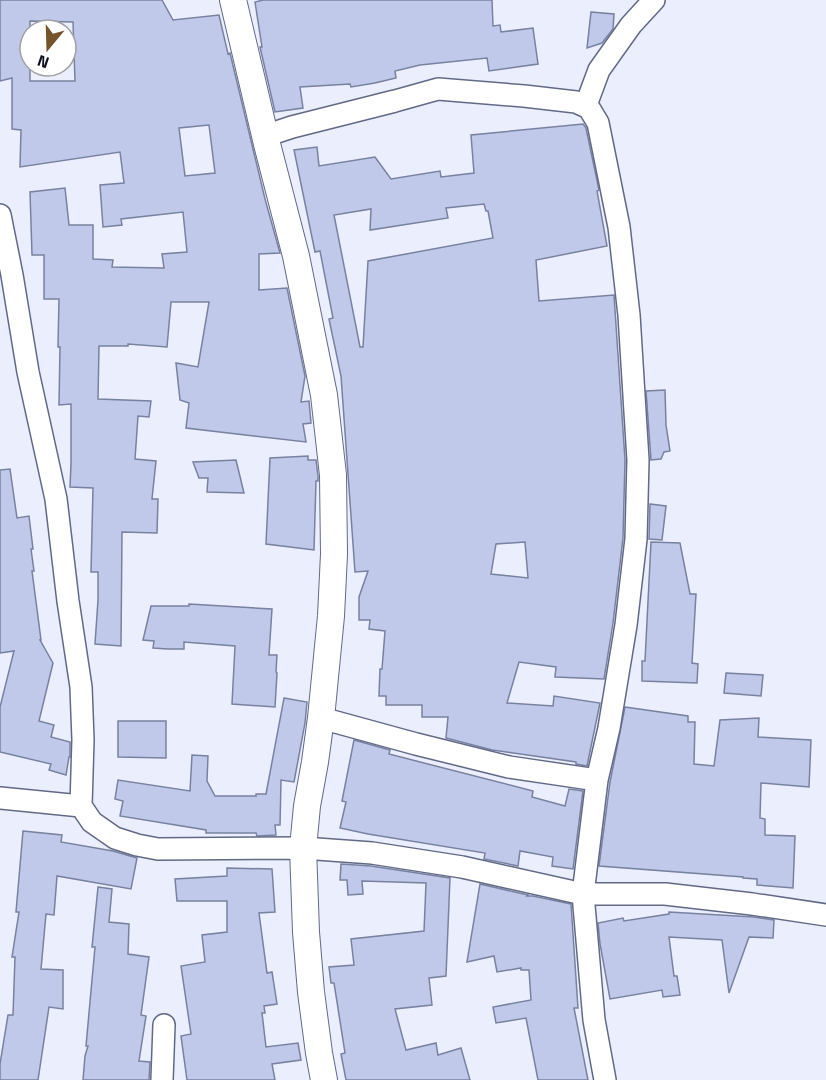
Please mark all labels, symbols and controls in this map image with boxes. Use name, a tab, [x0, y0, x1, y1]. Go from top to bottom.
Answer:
north arrow	[18, 18, 78, 78]
text: N	[34, 49, 52, 75]

